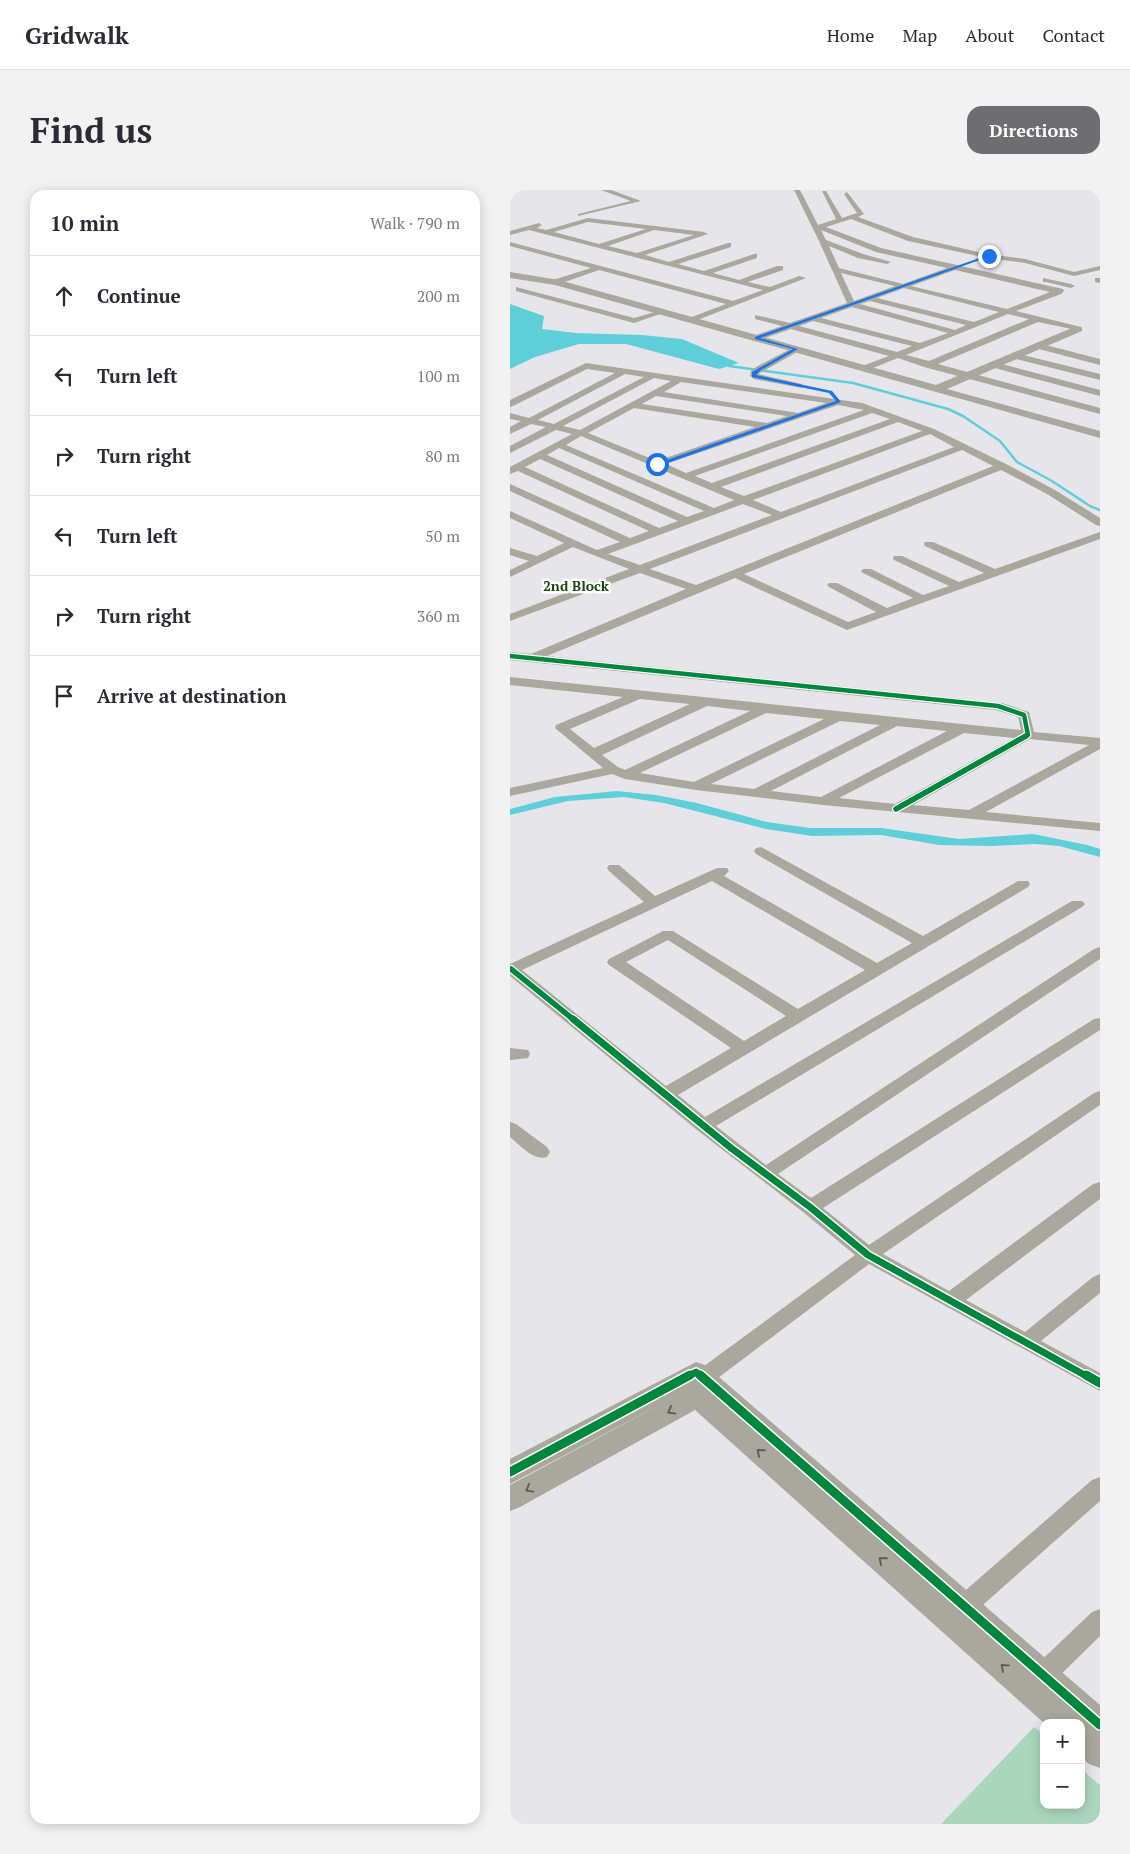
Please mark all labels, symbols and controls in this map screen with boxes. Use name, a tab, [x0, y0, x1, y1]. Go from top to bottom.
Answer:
text: Gridwalk	[25, 19, 129, 51]
text: Home	[827, 23, 874, 47]
text: Map	[902, 23, 937, 47]
text: About	[965, 23, 1014, 47]
text: Contact	[1042, 23, 1105, 47]
button: Directions	[967, 106, 1100, 154]
text: Find us	[30, 107, 152, 153]
text: 10 min	[50, 209, 119, 237]
text: Walk · 790 m	[370, 212, 460, 234]
route end	[978, 245, 1001, 268]
icon: ahead	[50, 282, 78, 310]
text: Continue	[97, 283, 181, 308]
text: 200 m	[417, 285, 460, 307]
icon: left	[50, 362, 78, 390]
text: Turn left	[97, 363, 178, 388]
text: 100 m	[417, 365, 460, 387]
icon: right	[50, 442, 78, 470]
text: Turn right	[97, 443, 191, 468]
text: 80 m	[425, 445, 460, 467]
route start	[646, 453, 669, 476]
icon: left	[50, 522, 78, 550]
text: Turn left	[97, 523, 178, 548]
text: 50 m	[425, 525, 460, 547]
district label: 2nd Block	[543, 576, 610, 595]
icon: right	[50, 602, 78, 630]
text: Turn right	[97, 603, 191, 628]
text: 360 m	[417, 605, 460, 627]
icon: arrive	[50, 682, 78, 710]
text: Arrive at destination	[97, 683, 286, 708]
one-way arrow	[668, 1405, 677, 1415]
one-way arrow	[757, 1449, 766, 1458]
one-way arrow	[525, 1483, 534, 1493]
one-way arrow	[878, 1556, 887, 1565]
one-way arrow	[1000, 1664, 1009, 1673]
map controls	[1040, 1719, 1085, 1809]
button: +	[1040, 1719, 1085, 1764]
button: −	[1040, 1764, 1085, 1809]

